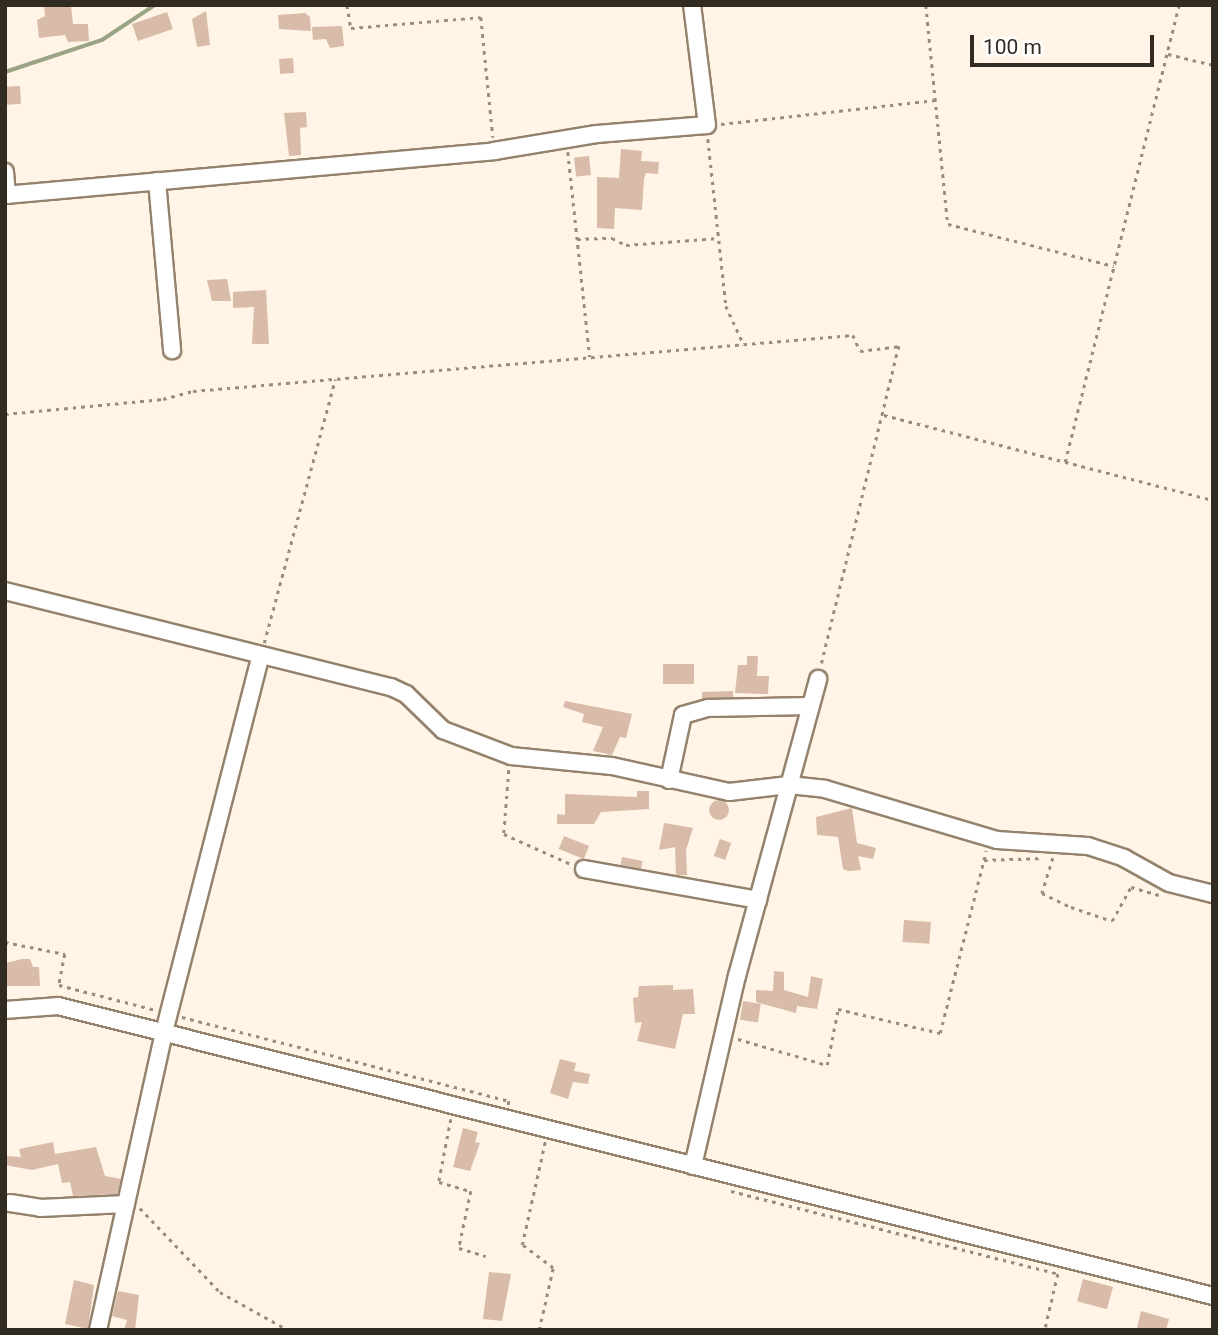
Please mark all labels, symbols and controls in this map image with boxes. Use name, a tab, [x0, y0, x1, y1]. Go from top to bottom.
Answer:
scale bar	[973, 21, 1157, 65]
text: 100 m	[983, 35, 1042, 59]

